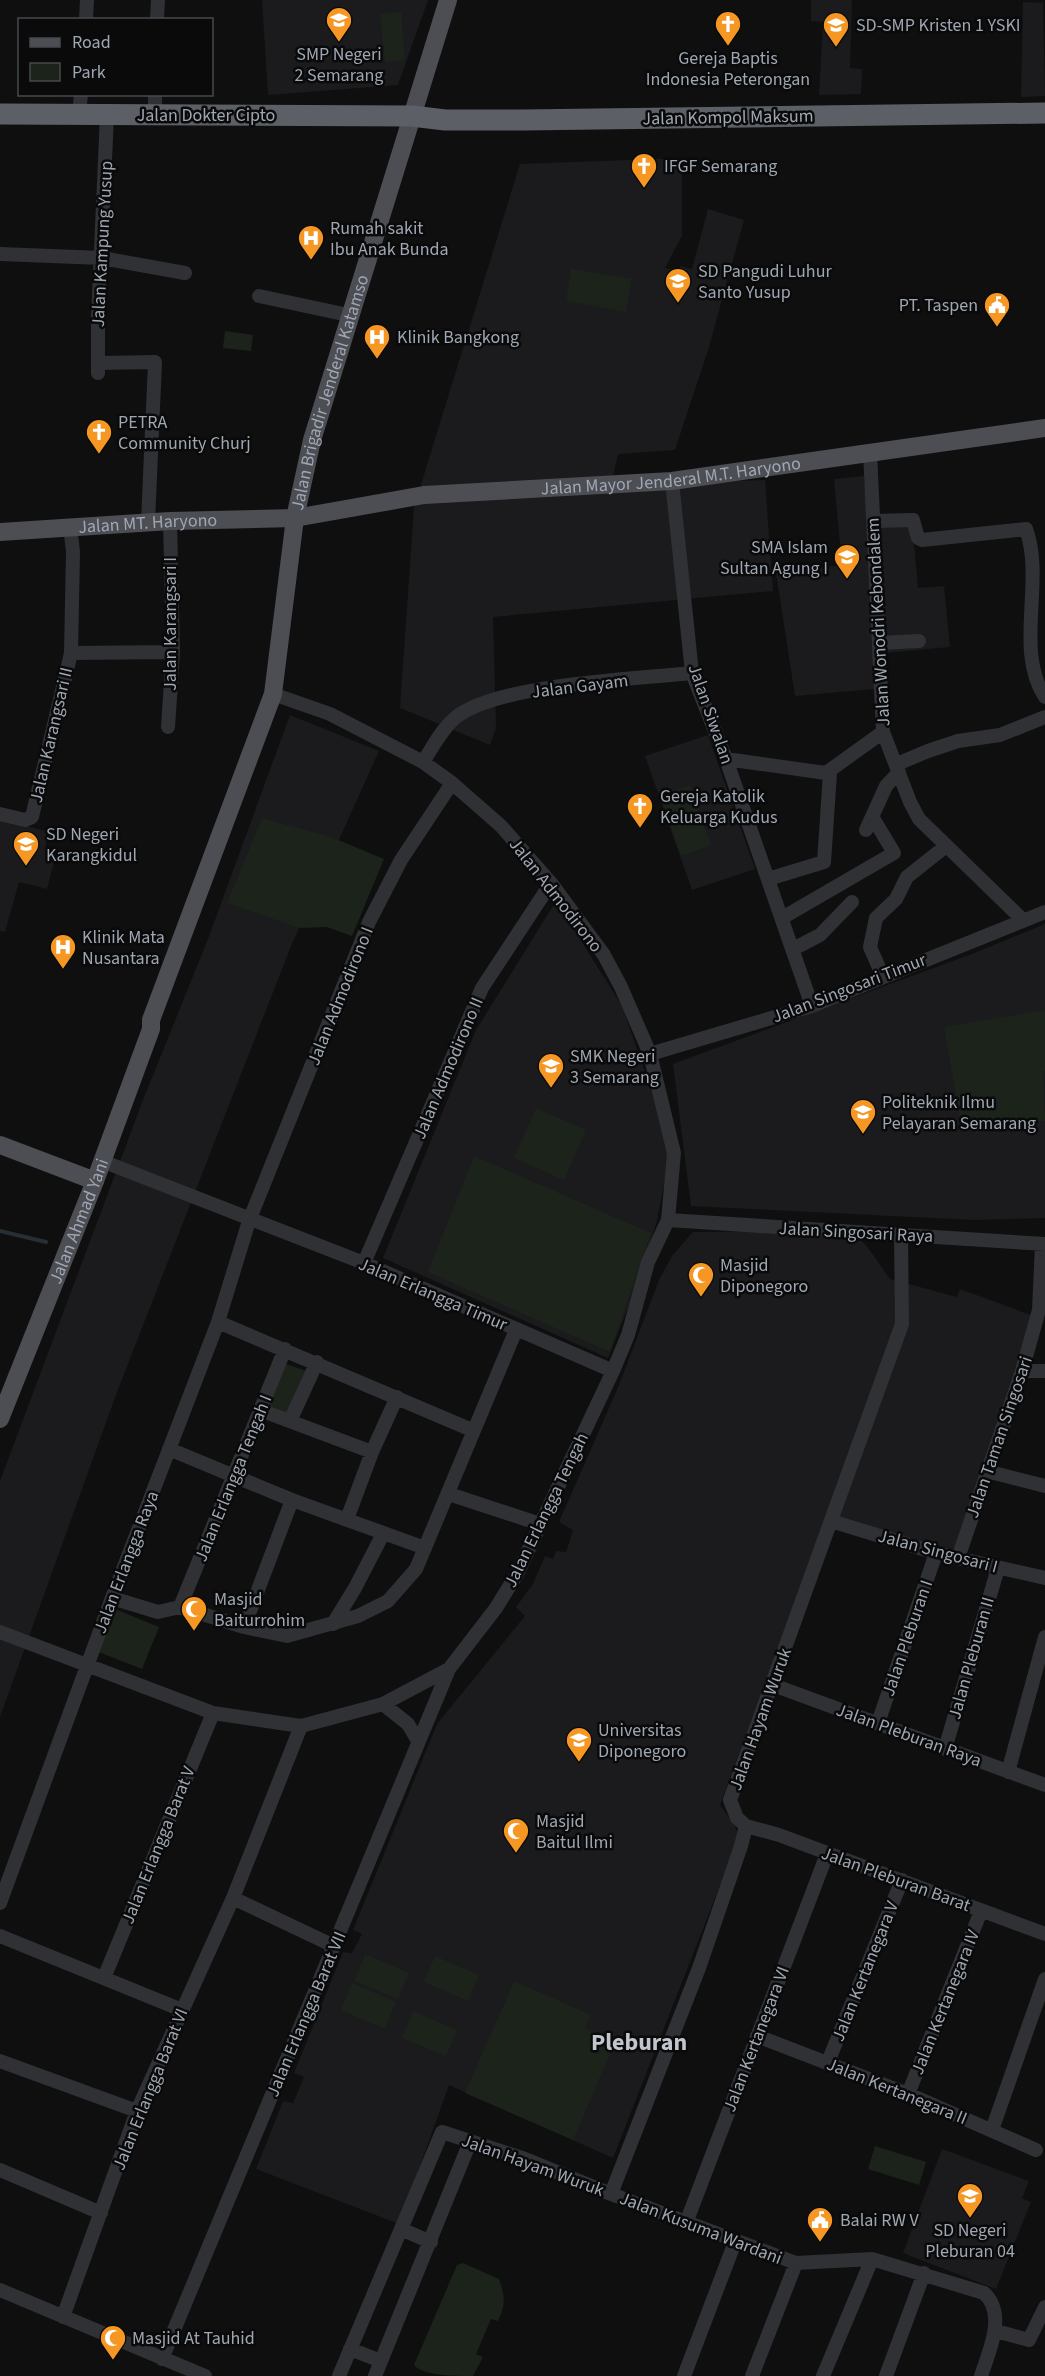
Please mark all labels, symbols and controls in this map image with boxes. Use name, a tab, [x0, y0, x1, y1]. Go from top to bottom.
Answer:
school or university icon: SMP Negeri 2 Semarang	[324, 5, 354, 43]
church icon: Gereja Baptis Indonesia Peterongan	[713, 9, 743, 47]
school or university icon: SD-SMP Kristen 1 YSKI	[821, 10, 851, 48]
place label: SD-SMP Kristen 1 YSKI	[856, 13, 1021, 38]
legend	[18, 18, 213, 96]
text: Road	[72, 30, 111, 55]
place label: SMP Negeri 2 Semarang	[295, 42, 383, 88]
place label: Gereja Baptis Indonesia Peterongan	[646, 46, 810, 92]
text: Park	[72, 60, 106, 85]
street label: Jalan Dokter Cipto	[137, 103, 275, 128]
street label: Jalan Kompol Maksum	[642, 104, 814, 131]
church icon: IFGF Semarang	[629, 151, 659, 189]
place label: IFGF Semarang	[664, 154, 777, 179]
street label: Jalan Kampung Yusup	[86, 160, 119, 328]
place label: Rumah sakit Ibu Anak Bunda	[330, 216, 449, 262]
hospital icon: Rumah sakit Ibu Anak Bunda	[296, 223, 326, 261]
place label: SD Pangudi Luhur Santo Yusup	[698, 259, 832, 305]
school or university icon: SD Pangudi Luhur Santo Yusup	[663, 266, 693, 304]
street label: Jalan Brigadir Jenderal Katamso	[285, 272, 375, 513]
public building icon: PT. Taspen	[982, 290, 1012, 328]
place label: PT. Taspen	[899, 293, 978, 318]
hospital icon: Klinik Bangkong	[362, 322, 392, 360]
place label: Klinik Bangkong	[397, 325, 519, 350]
place label: PETRA Community Churj	[118, 410, 251, 456]
church icon: PETRA Community Churj	[84, 417, 114, 455]
street label: Jalan Mayor Jenderal M.T. Haryono	[540, 451, 802, 501]
street label: Jalan MT. Haryono	[78, 508, 217, 540]
street label: Jalan Wonodri Kebondalem	[861, 517, 896, 727]
place label: SMA Islam Sultan Agung I	[720, 535, 828, 581]
school or university icon: SMA Islam Sultan Agung I	[832, 542, 862, 580]
street label: Jalan Karangsari I	[158, 557, 183, 691]
street label: Jalan Siwalan	[682, 661, 739, 767]
street label: Jalan Karangsari II	[24, 665, 79, 805]
street label: Jalan Gayam	[530, 668, 630, 705]
place label: Gereja Katolik Keluarga Kudus	[660, 784, 777, 830]
church icon: Gereja Katolik Keluarga Kudus	[625, 791, 655, 829]
place label: SD Negeri Karangkidul	[46, 822, 137, 868]
school or university icon: SD Negeri Karangkidul	[11, 829, 41, 867]
street label: Jalan Admodirono	[503, 833, 608, 958]
street label: Jalan Admodirono I	[301, 923, 380, 1069]
place label: Klinik Mata Nusantara	[82, 925, 165, 971]
hospital icon: Klinik Mata Nusantara	[48, 932, 78, 970]
street label: Jalan Singosari Timur	[769, 947, 931, 1029]
street label: Jalan Admodirono II	[407, 993, 490, 1143]
place label: SMK Negeri 3 Semarang	[570, 1044, 659, 1090]
school or university icon: SMK Negeri 3 Semarang	[536, 1051, 566, 1089]
place label: Politeknik Ilmu Pelayaran Semarang	[882, 1090, 1036, 1136]
school or university icon: Politeknik Ilmu Pelayaran Semarang	[848, 1097, 878, 1135]
street label: Jalan Ahmad Yani	[43, 1155, 115, 1288]
street label: Jalan Singosari Raya	[778, 1216, 934, 1249]
street label: Jalan Erlangga Timur	[354, 1252, 512, 1337]
place label: Masjid Diponegoro	[720, 1253, 808, 1299]
mosque icon: Masjid Diponegoro	[686, 1260, 716, 1298]
street label: Jalan Taman Singosari	[960, 1353, 1039, 1521]
street label: Jalan Erlangga Tengah I	[189, 1391, 278, 1565]
street label: Jalan Erlangga Tengah	[498, 1429, 595, 1592]
street label: Jalan Erlangga Raya	[88, 1487, 165, 1637]
street label: Jalan Singosari I	[875, 1524, 1000, 1579]
street label: Jalan Pleburan I	[876, 1577, 939, 1700]
place label: Masjid Baiturrohim	[214, 1587, 305, 1633]
mosque icon: Masjid Baiturrohim	[179, 1594, 209, 1632]
street label: Jalan Pleburan II	[942, 1594, 1001, 1722]
street label: Jalan Hayam Wuruk	[723, 1644, 798, 1794]
street label: Jalan Pleburan Raya	[833, 1698, 985, 1773]
place label: Universitas Diponegoro	[598, 1718, 686, 1764]
school or university icon: Universitas Diponegoro	[564, 1725, 594, 1763]
street label: Jalan Erlangga Barat V	[115, 1762, 202, 1928]
place label: Masjid Baitul Ilmi	[536, 1809, 613, 1855]
mosque icon: Masjid Baitul Ilmi	[501, 1816, 531, 1854]
street label: Jalan Pleburan Barat	[818, 1841, 974, 1918]
street label: Jalan Kertanegara V	[826, 1897, 905, 2045]
street label: Jalan Kertanegara IV	[905, 1925, 986, 2078]
street label: Jalan Erlangga Barat VII	[260, 1928, 353, 2101]
street label: Jalan Kertanegara VI	[717, 1963, 796, 2116]
street label: Jalan Erlangga Barat VI	[107, 2005, 194, 2174]
district label: Pleburan	[591, 2025, 687, 2060]
street label: Jalan Kertanegara II	[823, 2052, 971, 2131]
street label: Jalan Hayam Wuruk	[458, 2128, 608, 2203]
school or university icon: SD Negeri Pleburan 04	[955, 2181, 985, 2219]
street label: Jalan Kusuma Wardani	[616, 2186, 786, 2271]
public building icon: Balai RW V	[805, 2205, 835, 2243]
place label: Balai RW V	[840, 2208, 919, 2233]
place label: SD Negeri Pleburan 04	[925, 2218, 1015, 2264]
mosque icon: Masjid At Tauhid	[98, 2323, 128, 2361]
place label: Masjid At Tauhid	[132, 2326, 255, 2351]

